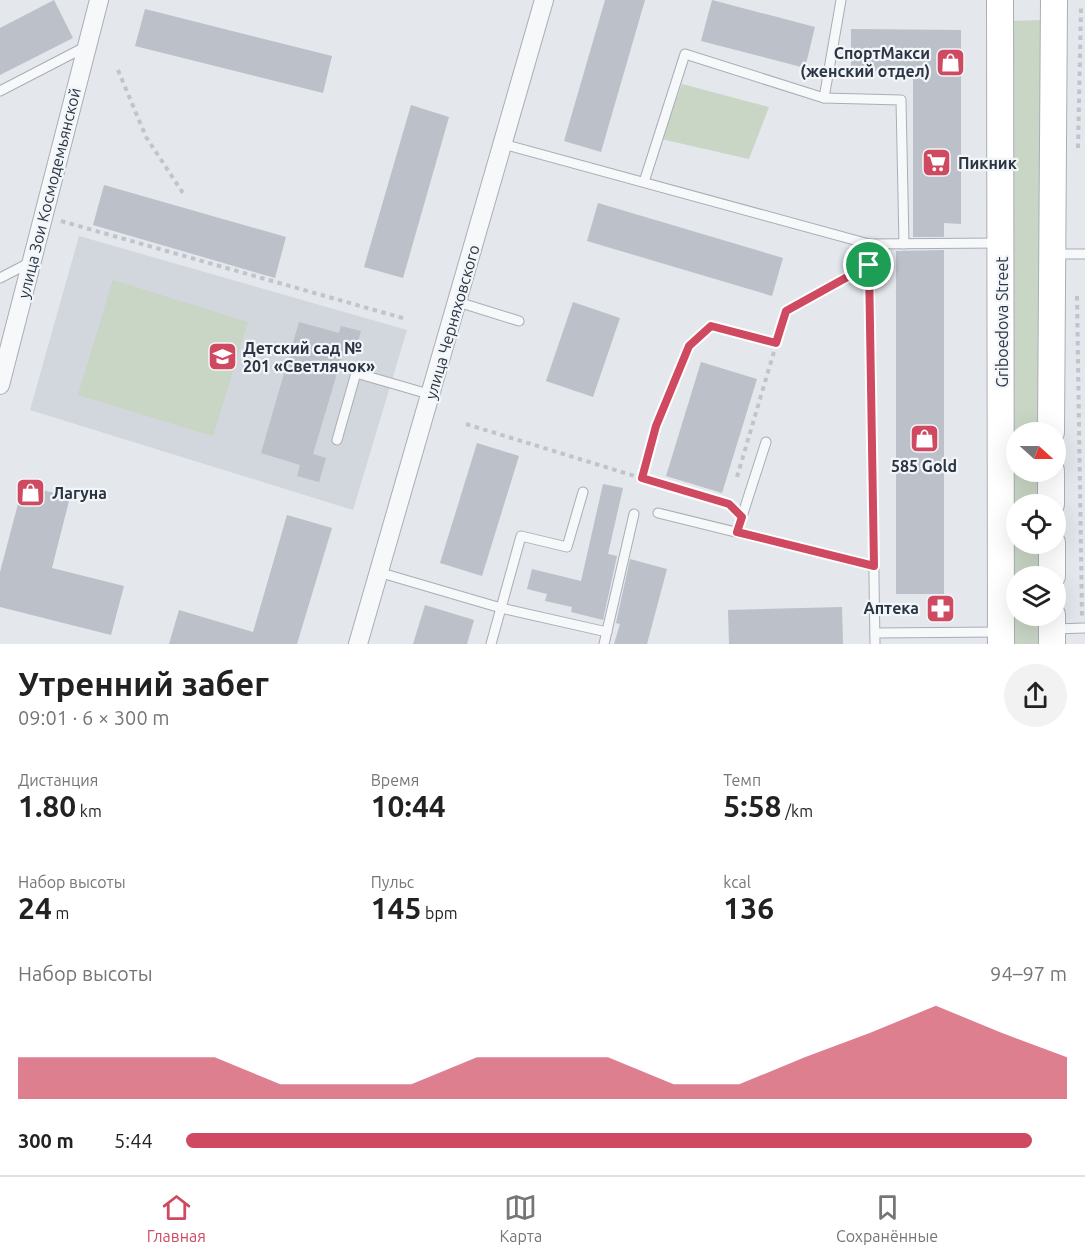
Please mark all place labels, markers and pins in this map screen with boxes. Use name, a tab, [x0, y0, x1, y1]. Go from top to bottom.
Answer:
place label: СпортМакси (женский отдел)	[800, 44, 930, 81]
shop icon: СпортМакси (женский отдел)	[935, 46, 967, 78]
supermarket icon: Пикник	[921, 147, 953, 179]
place label: Пикник	[958, 154, 1017, 172]
pin	[843, 239, 894, 290]
place label: Детский сад № 201 «Светлячок»	[243, 339, 375, 375]
school or university icon: Детский сад № 201 «Светлячок»	[206, 341, 238, 373]
shop icon: 585 Gold	[908, 422, 940, 454]
place label: 585 Gold	[891, 457, 957, 475]
shop icon: Лагуна	[15, 477, 47, 509]
place label: Лагуна	[52, 484, 107, 502]
pharmacy icon: Аптека	[924, 592, 956, 624]
place label: Аптека	[863, 599, 919, 617]

